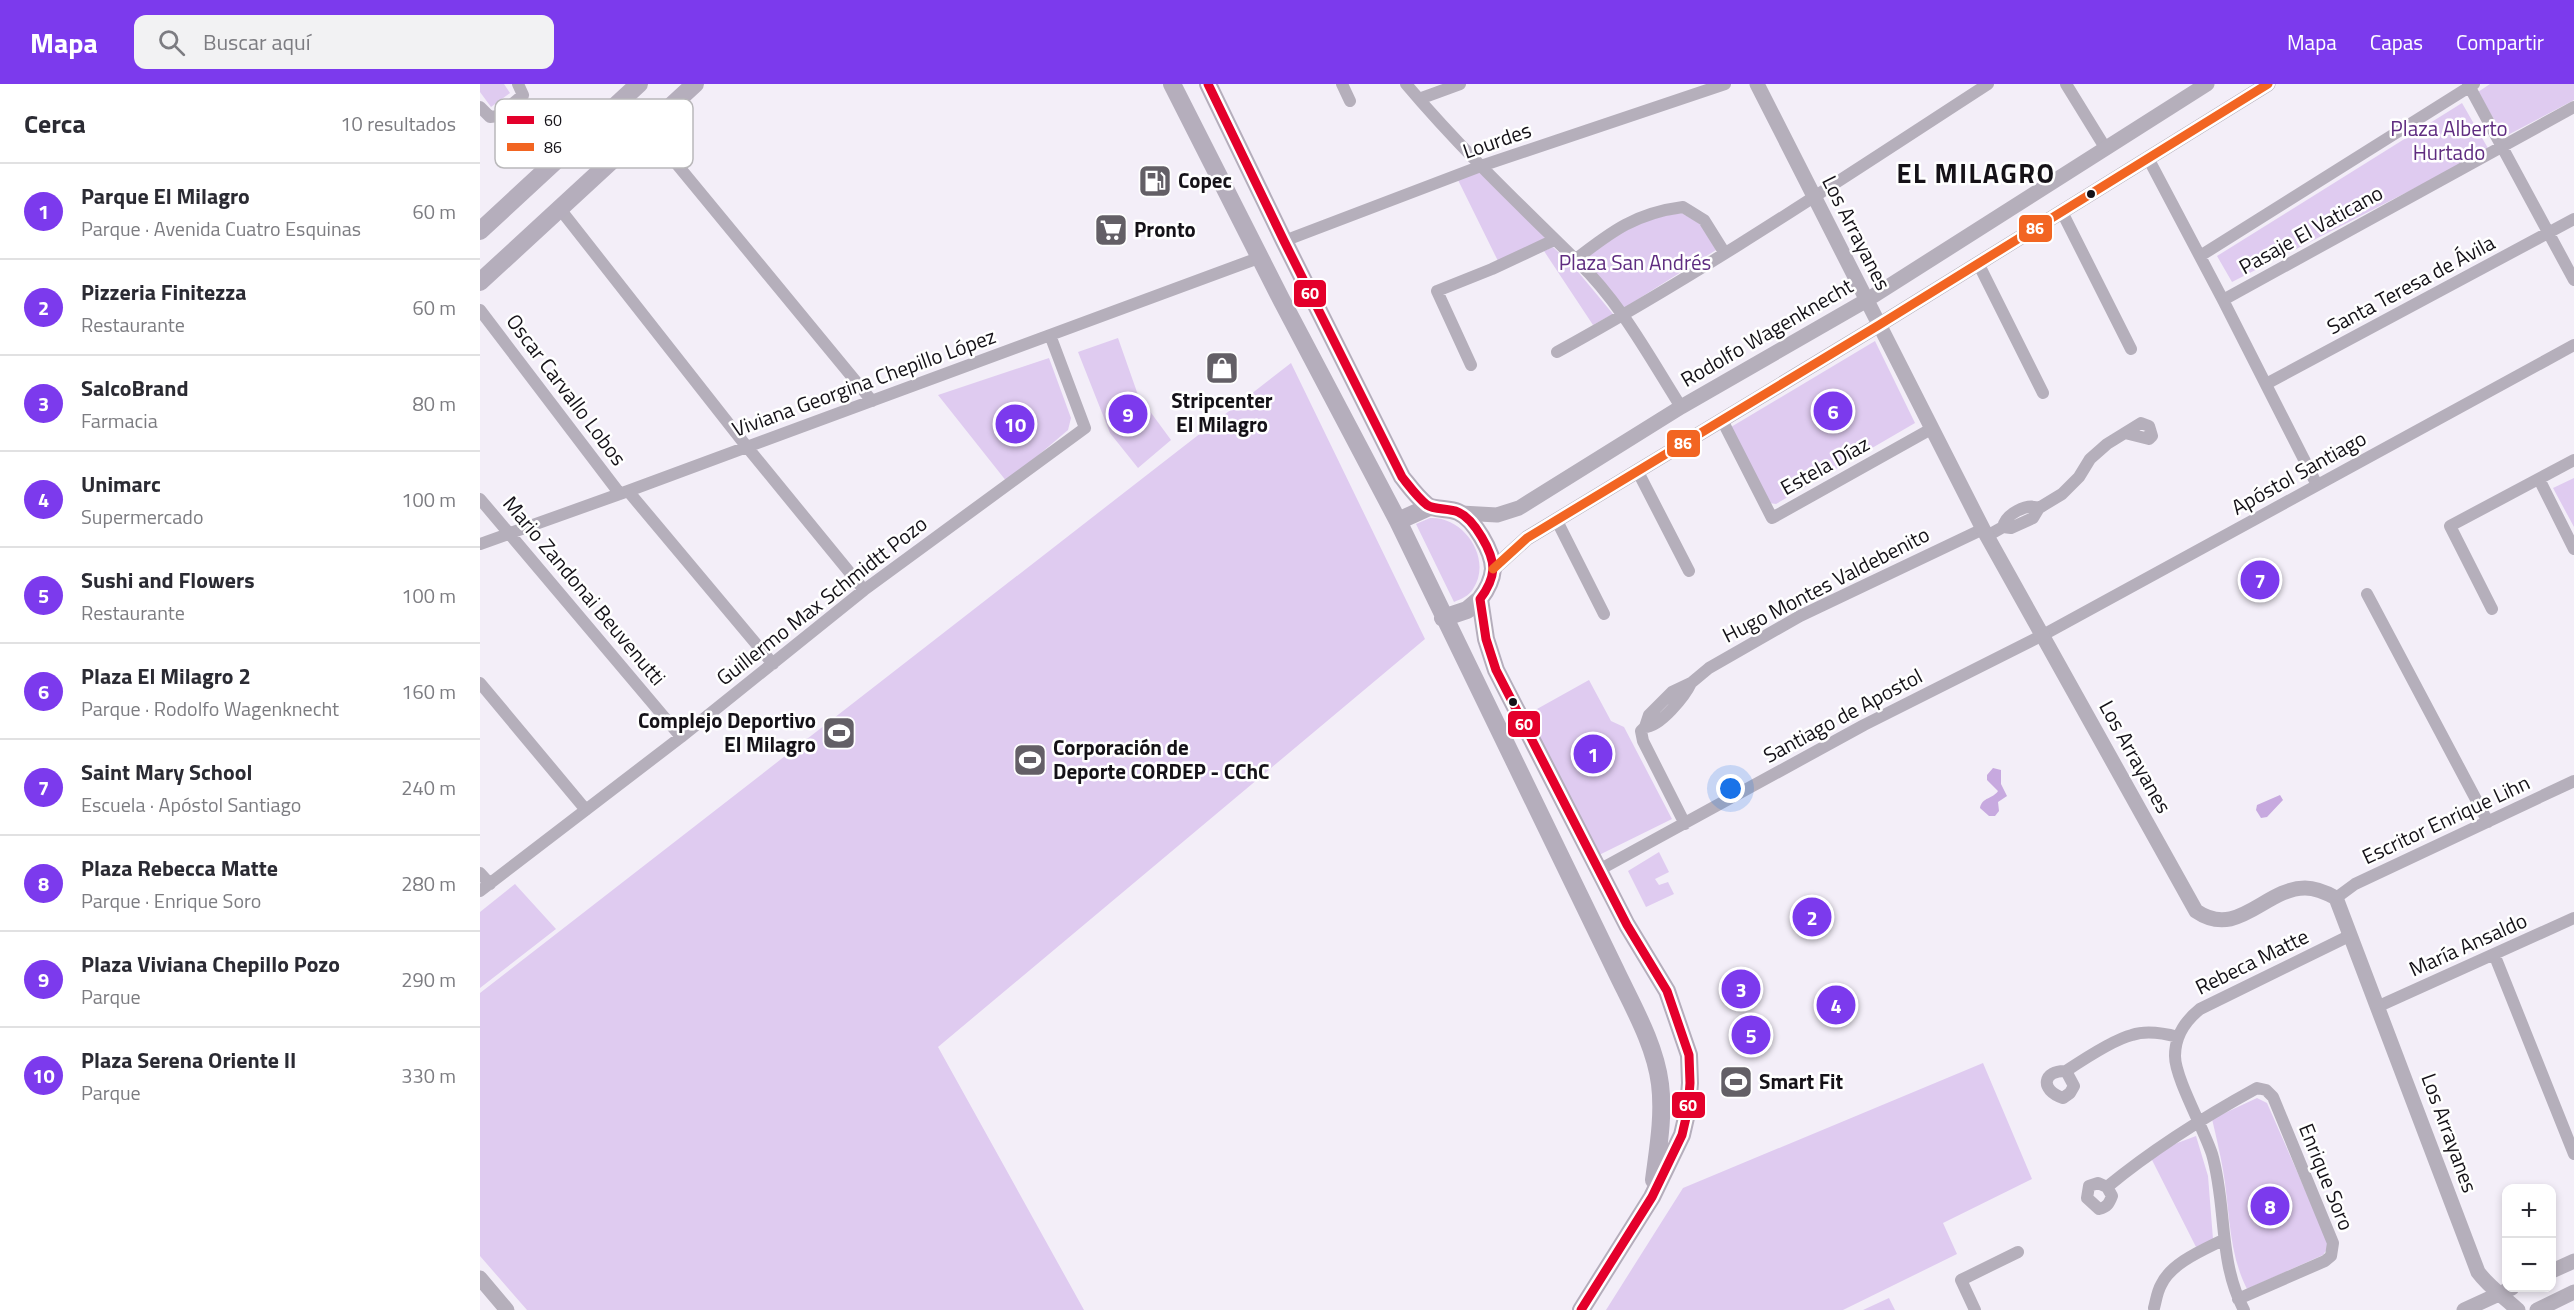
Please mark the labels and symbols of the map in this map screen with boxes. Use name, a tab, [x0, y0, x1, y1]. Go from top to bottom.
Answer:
legend	[495, 99, 693, 168]
text: 60	[544, 108, 562, 132]
park label: Plaza Alberto Hurtado	[2390, 112, 2508, 168]
street label: Lourdes	[1458, 113, 1535, 167]
text: 86	[544, 135, 562, 159]
district label: EL MILAGRO	[1896, 152, 2056, 193]
fuel station icon: Copec	[1137, 163, 1173, 199]
place label: Copec	[1178, 164, 1232, 196]
street label: Los Arrayanes	[1814, 170, 1900, 296]
street label: Pasaje El Vaticano	[2233, 176, 2388, 282]
unlabelled marker	[2085, 188, 2097, 200]
supermarket icon: Pronto	[1093, 212, 1129, 248]
place label: Pronto	[1134, 213, 1196, 245]
line badge: 86	[2018, 214, 2053, 243]
text: 86	[2026, 216, 2044, 240]
street label: Santa Teresa de Ávila	[2321, 226, 2501, 342]
park label: Plaza San Andrés	[1559, 246, 1711, 278]
street label: Rodolfo Wagenknecht	[1674, 269, 1859, 395]
line badge: 60	[1293, 279, 1327, 308]
text: 60	[1301, 281, 1319, 305]
street label: Oscar Carvallo Lobos	[499, 307, 635, 472]
street label: Viviana Georgina Chepillo López	[727, 319, 1000, 445]
shop icon: Stripcenter El Milagro	[1204, 350, 1240, 386]
place label: Stripcenter El Milagro	[1171, 384, 1273, 440]
pin: 6	[1814, 388, 1852, 434]
pin: 9	[1108, 392, 1148, 436]
pin: 10	[996, 402, 1034, 446]
street label: Apóstol Santiago	[2225, 422, 2372, 522]
street label: Estela Díaz	[1774, 427, 1875, 503]
line badge: 86	[1666, 429, 1701, 458]
text: 86	[1674, 431, 1692, 455]
street label: Mario Zandonai Beuvenutti	[496, 489, 674, 692]
street label: Guillermo Max Schmidtt Pozo	[709, 508, 934, 693]
street label: Hugo Montes Valdebenito	[1716, 518, 1935, 650]
pin: 7	[2240, 558, 2280, 602]
street label: Santiago de Apostol	[1757, 660, 1928, 771]
street label: Los Arrayanes	[2092, 694, 2180, 819]
unlabelled marker	[1507, 696, 1519, 708]
place label: Complejo Deportivo El Milagro	[638, 704, 816, 760]
line badge: 60	[1507, 710, 1541, 738]
text: 60	[1515, 712, 1533, 736]
sports icon: Complejo Deportivo El Milagro	[821, 715, 857, 751]
place label: Corporación de Deporte CORDEP - CChC	[1053, 731, 1270, 787]
pin: 1	[1574, 732, 1612, 776]
sports icon: Corporación de Deporte CORDEP - CChC	[1012, 742, 1048, 778]
street label: Escritor Enrique Lihn	[2356, 766, 2535, 872]
your location	[1716, 774, 1745, 803]
pin: 2	[1792, 894, 1832, 940]
street label: María Ansaldo	[2403, 904, 2532, 984]
street label: Rebeca Matte	[2189, 920, 2314, 1002]
pin: 3	[1722, 966, 1760, 1012]
pin: 4	[1816, 982, 1856, 1028]
pin: 5	[1732, 1012, 1770, 1058]
sports icon: Smart Fit	[1718, 1064, 1754, 1100]
place label: Smart Fit	[1759, 1065, 1843, 1097]
street label: Los Arrayanes	[2414, 1068, 2486, 1197]
line badge: 60	[1671, 1091, 1706, 1119]
text: 60	[1679, 1093, 1697, 1117]
street label: Enrique Soro	[2291, 1118, 2363, 1235]
pin: 8	[2250, 1184, 2290, 1228]

